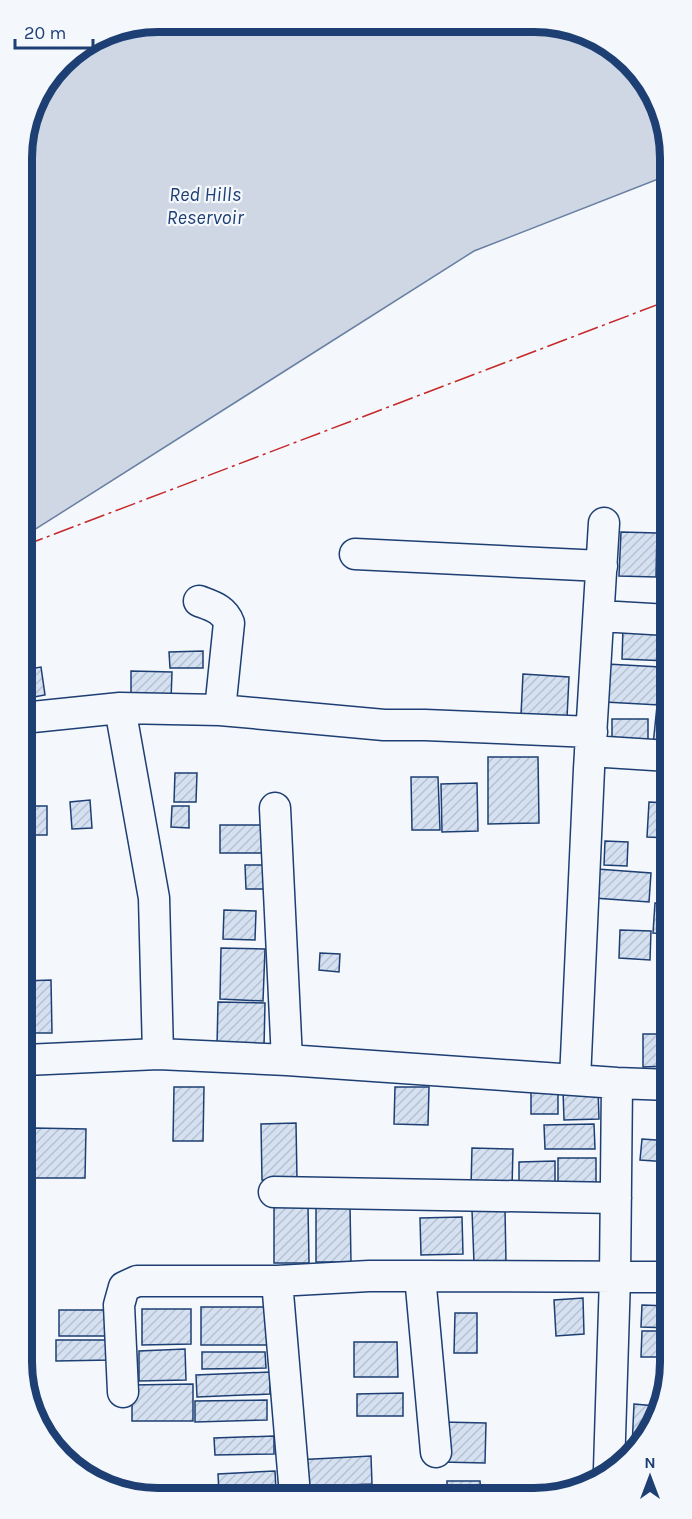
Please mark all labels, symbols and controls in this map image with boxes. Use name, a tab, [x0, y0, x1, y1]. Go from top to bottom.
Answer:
scale bar	[15, 12, 93, 50]
text: 20 m	[24, 22, 66, 44]
water label: Red Hills Reservoir	[167, 183, 245, 229]
north arrow	[620, 1447, 680, 1507]
text: N	[644, 1453, 656, 1472]

